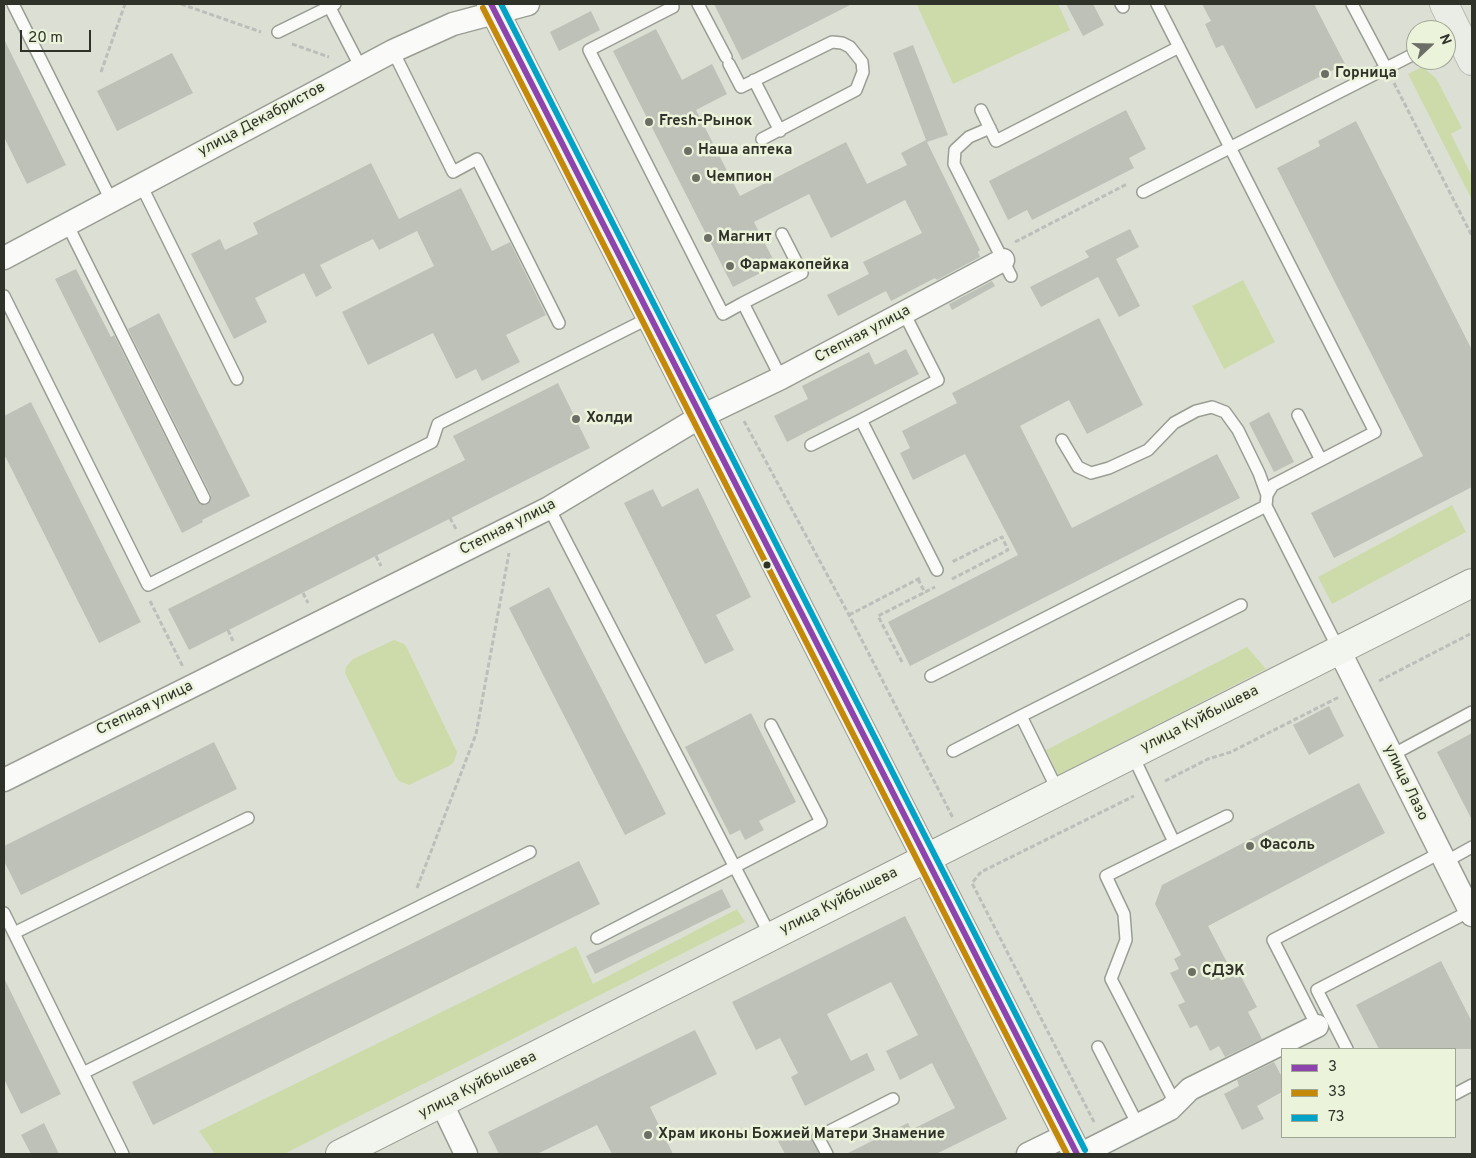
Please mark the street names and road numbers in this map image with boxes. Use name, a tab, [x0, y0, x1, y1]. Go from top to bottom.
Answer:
street label: улица Декабристов	[195, 79, 329, 161]
street label: Степная улица	[812, 302, 914, 368]
street label: Степная улица	[457, 496, 559, 560]
street label: Степная улица	[94, 678, 196, 740]
street label: улица Куйбышева	[1138, 683, 1262, 757]
street label: улица Лазо	[1379, 742, 1431, 824]
street label: улица Куйбышева	[777, 865, 901, 939]
street label: улица Куйбышева	[416, 1049, 540, 1123]

